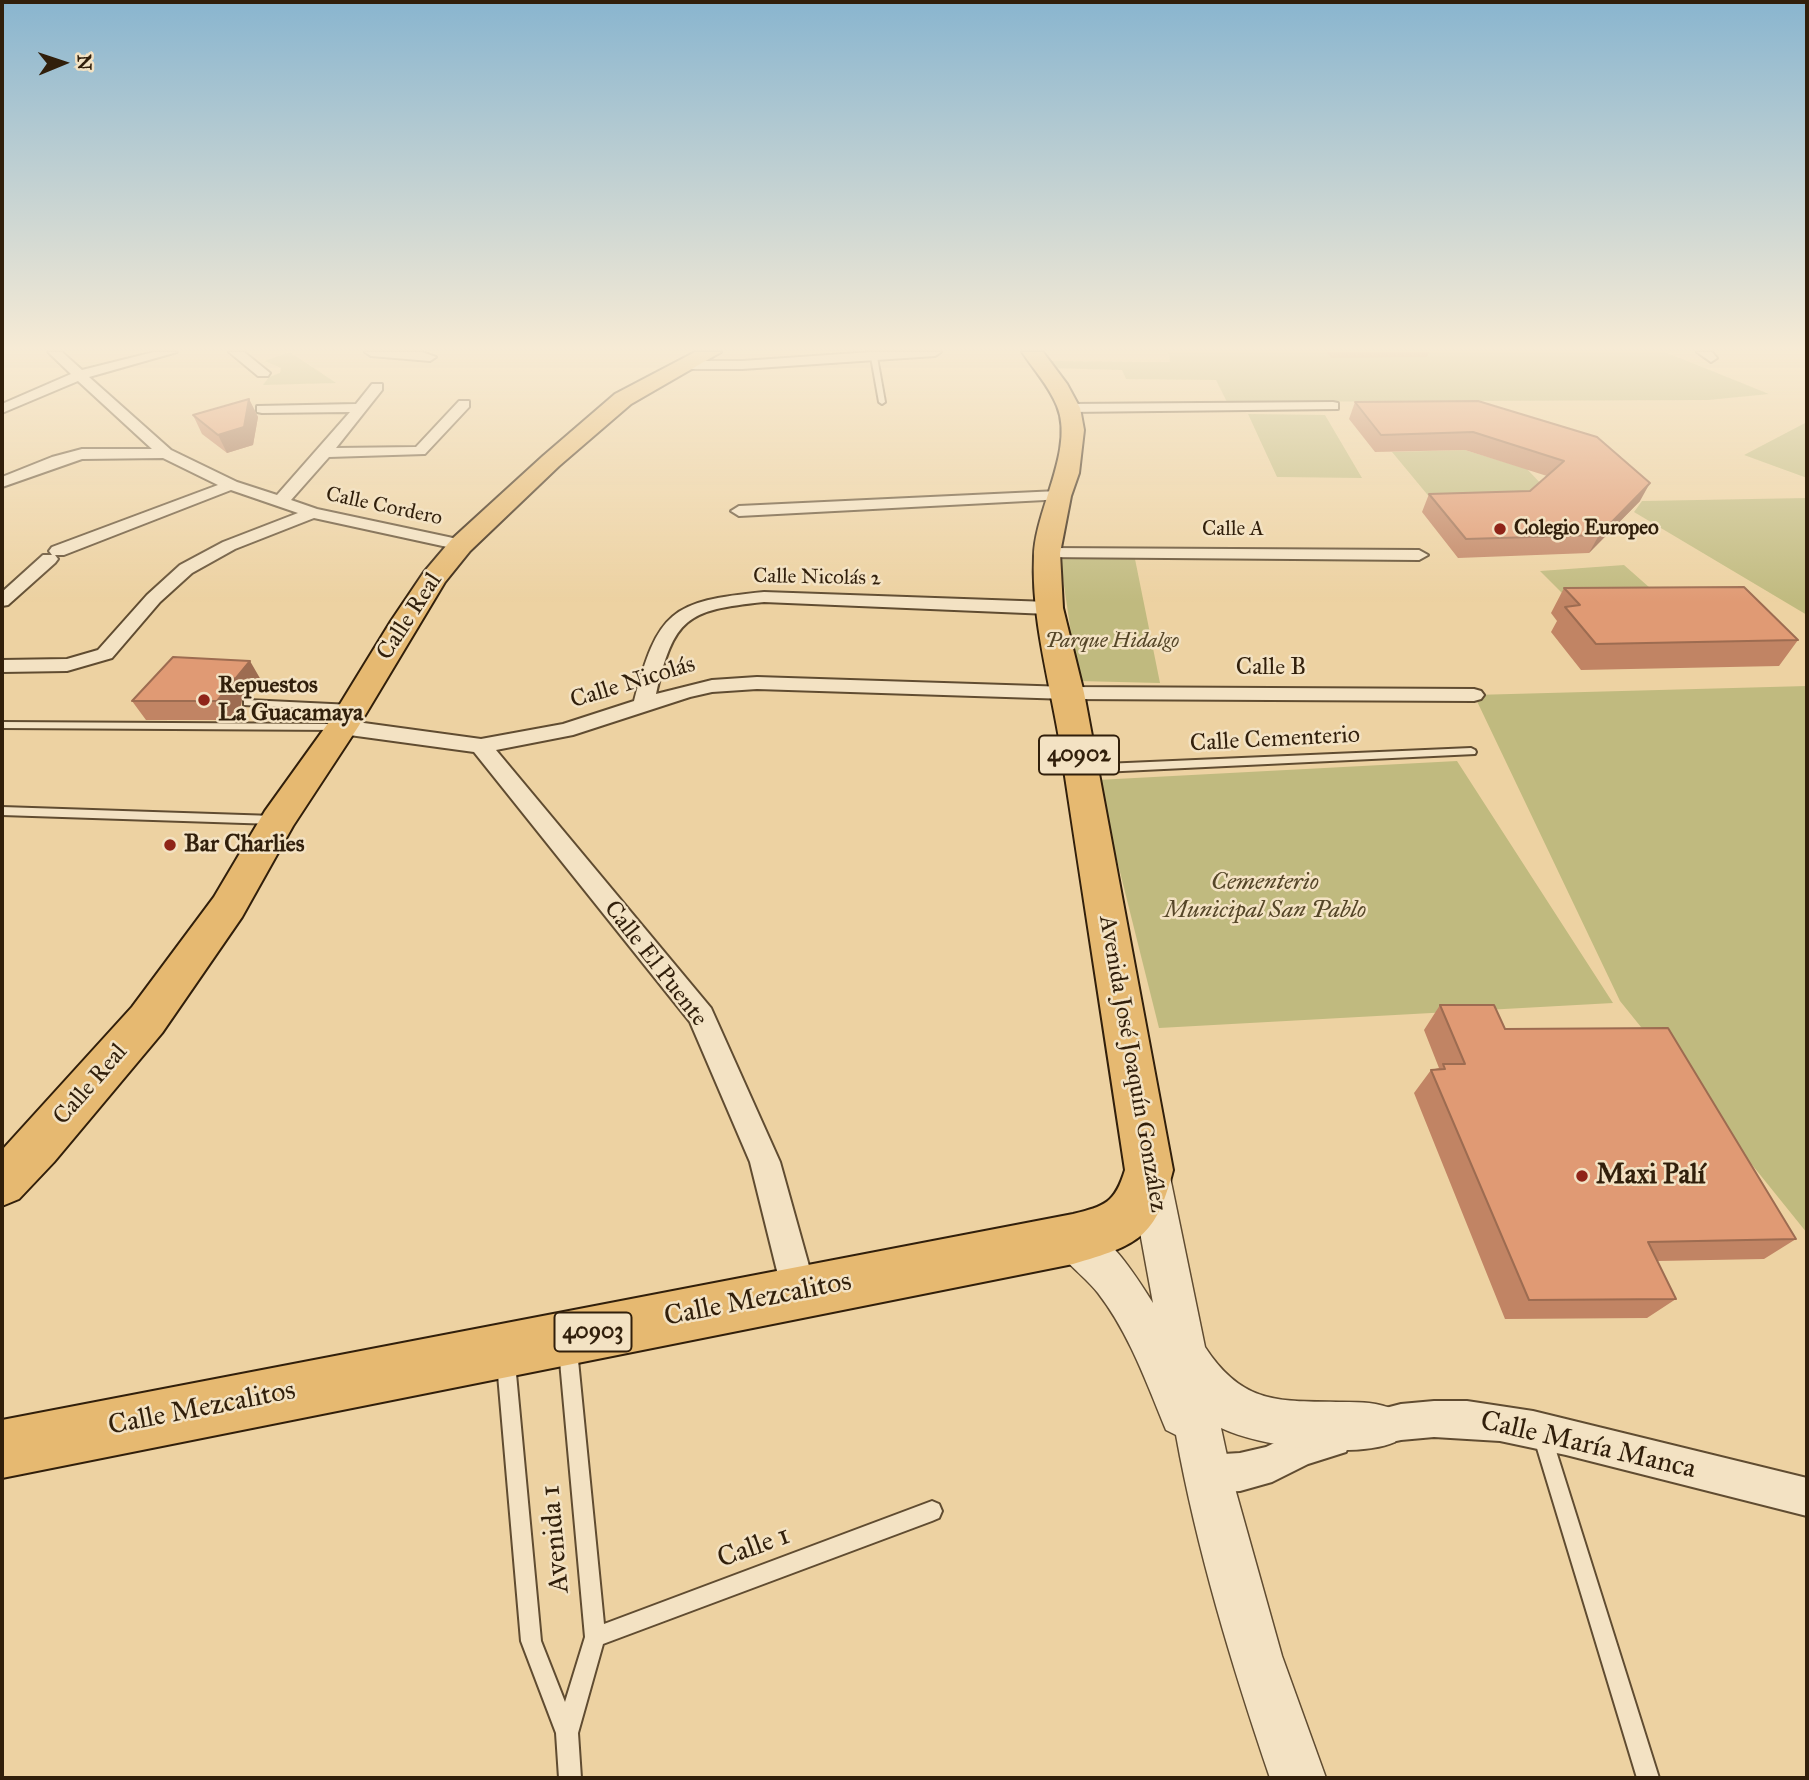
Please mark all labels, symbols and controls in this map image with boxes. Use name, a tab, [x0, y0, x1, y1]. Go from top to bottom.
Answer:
north arrow	[28, 28, 98, 98]
text: N	[73, 54, 96, 71]
street label: Calle Cordero	[324, 482, 444, 532]
place label: Colegio Europeo	[1514, 516, 1659, 542]
street label: Calle A	[1202, 517, 1264, 543]
marker: Colegio Europeo	[1492, 521, 1508, 537]
street label: Calle Nicolás 2	[753, 564, 881, 592]
street label: Calle Real	[371, 568, 449, 666]
park label: Parque Hidalgo	[1045, 629, 1179, 655]
street label: Calle Nicolás	[567, 650, 699, 716]
street label: Calle B	[1236, 654, 1306, 682]
place label: Repuestos La Guacamaya	[218, 672, 363, 728]
marker: Repuestos La Guacamaya	[196, 692, 212, 708]
street label: Calle Cementerio	[1189, 721, 1361, 759]
road number: 40902	[1039, 736, 1119, 775]
place label: Bar Charlies	[184, 831, 305, 859]
marker: Bar Charlies	[162, 837, 178, 853]
park label: Cementerio Municipal San Pablo	[1164, 869, 1366, 925]
street label: Calle El Puente	[597, 896, 713, 1032]
street label: Avenida José Joaquín González	[1092, 913, 1172, 1215]
street label: Calle Real	[48, 1039, 134, 1131]
place label: Maxi Palí	[1596, 1159, 1705, 1193]
marker: Maxi Palí	[1574, 1168, 1590, 1184]
street label: Calle Mezcalitos	[662, 1265, 854, 1335]
road number: 40903	[554, 1312, 632, 1352]
street label: Calle Mezcalitos	[106, 1374, 298, 1444]
street label: Calle María Manca	[1477, 1405, 1699, 1487]
street label: Avenida 1	[535, 1484, 577, 1594]
street label: Calle 1	[713, 1519, 795, 1577]

